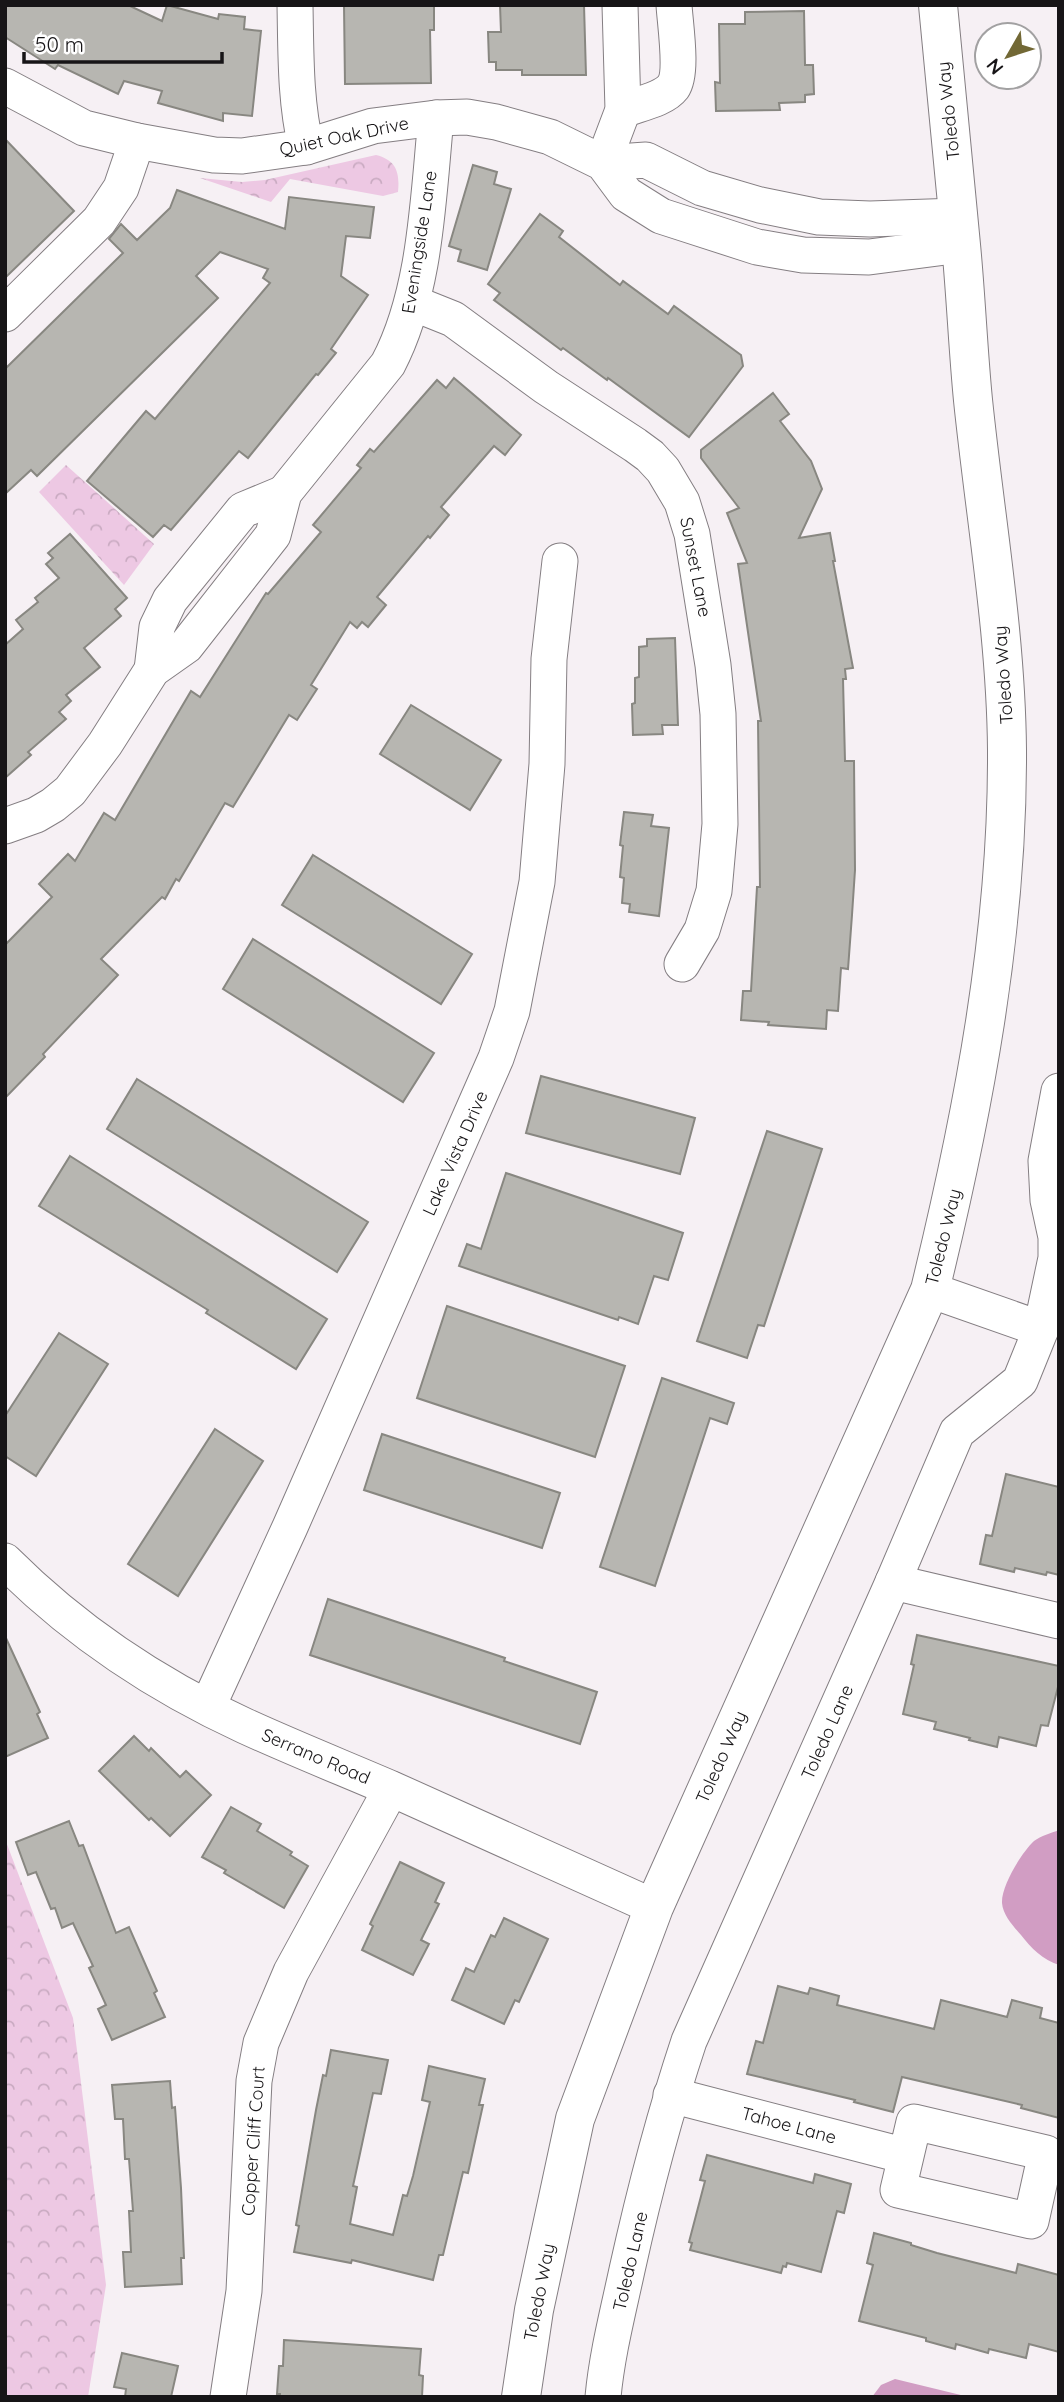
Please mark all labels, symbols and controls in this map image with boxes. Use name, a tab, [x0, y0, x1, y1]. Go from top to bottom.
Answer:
scale bar	[24, 21, 222, 65]
north arrow	[973, 21, 1043, 91]
text: 50 m	[35, 31, 84, 57]
text: N	[981, 54, 1009, 80]
street label: Toledo Way	[931, 61, 965, 161]
street label: Quiet Oak Drive	[277, 111, 411, 161]
street label: Eveningside Lane	[396, 169, 442, 315]
street label: Sunset Lane	[675, 515, 717, 619]
street label: Toledo Way	[988, 625, 1018, 725]
street label: Lake Vista Drive	[417, 1087, 493, 1219]
street label: Toledo Way	[920, 1186, 966, 1288]
street label: Toledo Lane	[796, 1681, 858, 1783]
street label: Toledo Way	[690, 1707, 752, 1807]
street label: Serrano Road	[258, 1723, 374, 1789]
street label: Copper Cliff Court	[236, 2065, 270, 2217]
street label: Tahoe Lane	[739, 2101, 839, 2149]
street label: Toledo Lane	[607, 2209, 653, 2313]
street label: Toledo Way	[518, 2241, 560, 2343]

